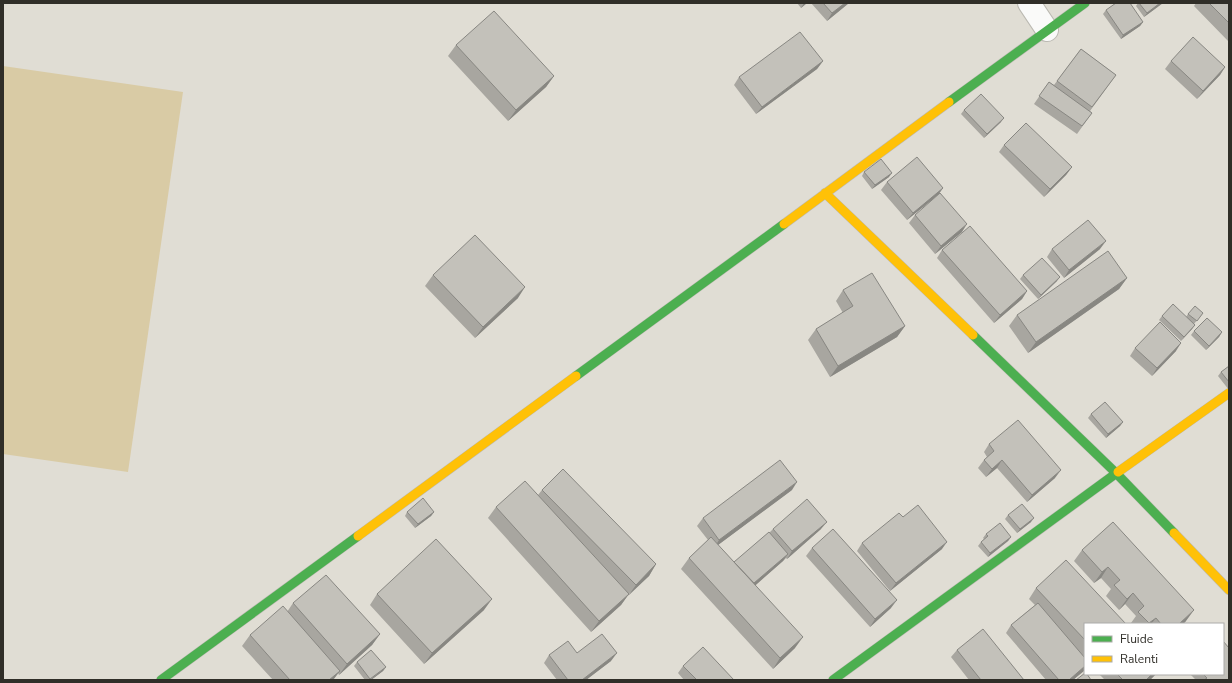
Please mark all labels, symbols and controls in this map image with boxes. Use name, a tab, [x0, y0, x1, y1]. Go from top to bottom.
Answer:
legend	[1084, 623, 1224, 675]
text: Fluide	[1120, 631, 1153, 647]
text: Ralenti	[1120, 651, 1158, 667]

